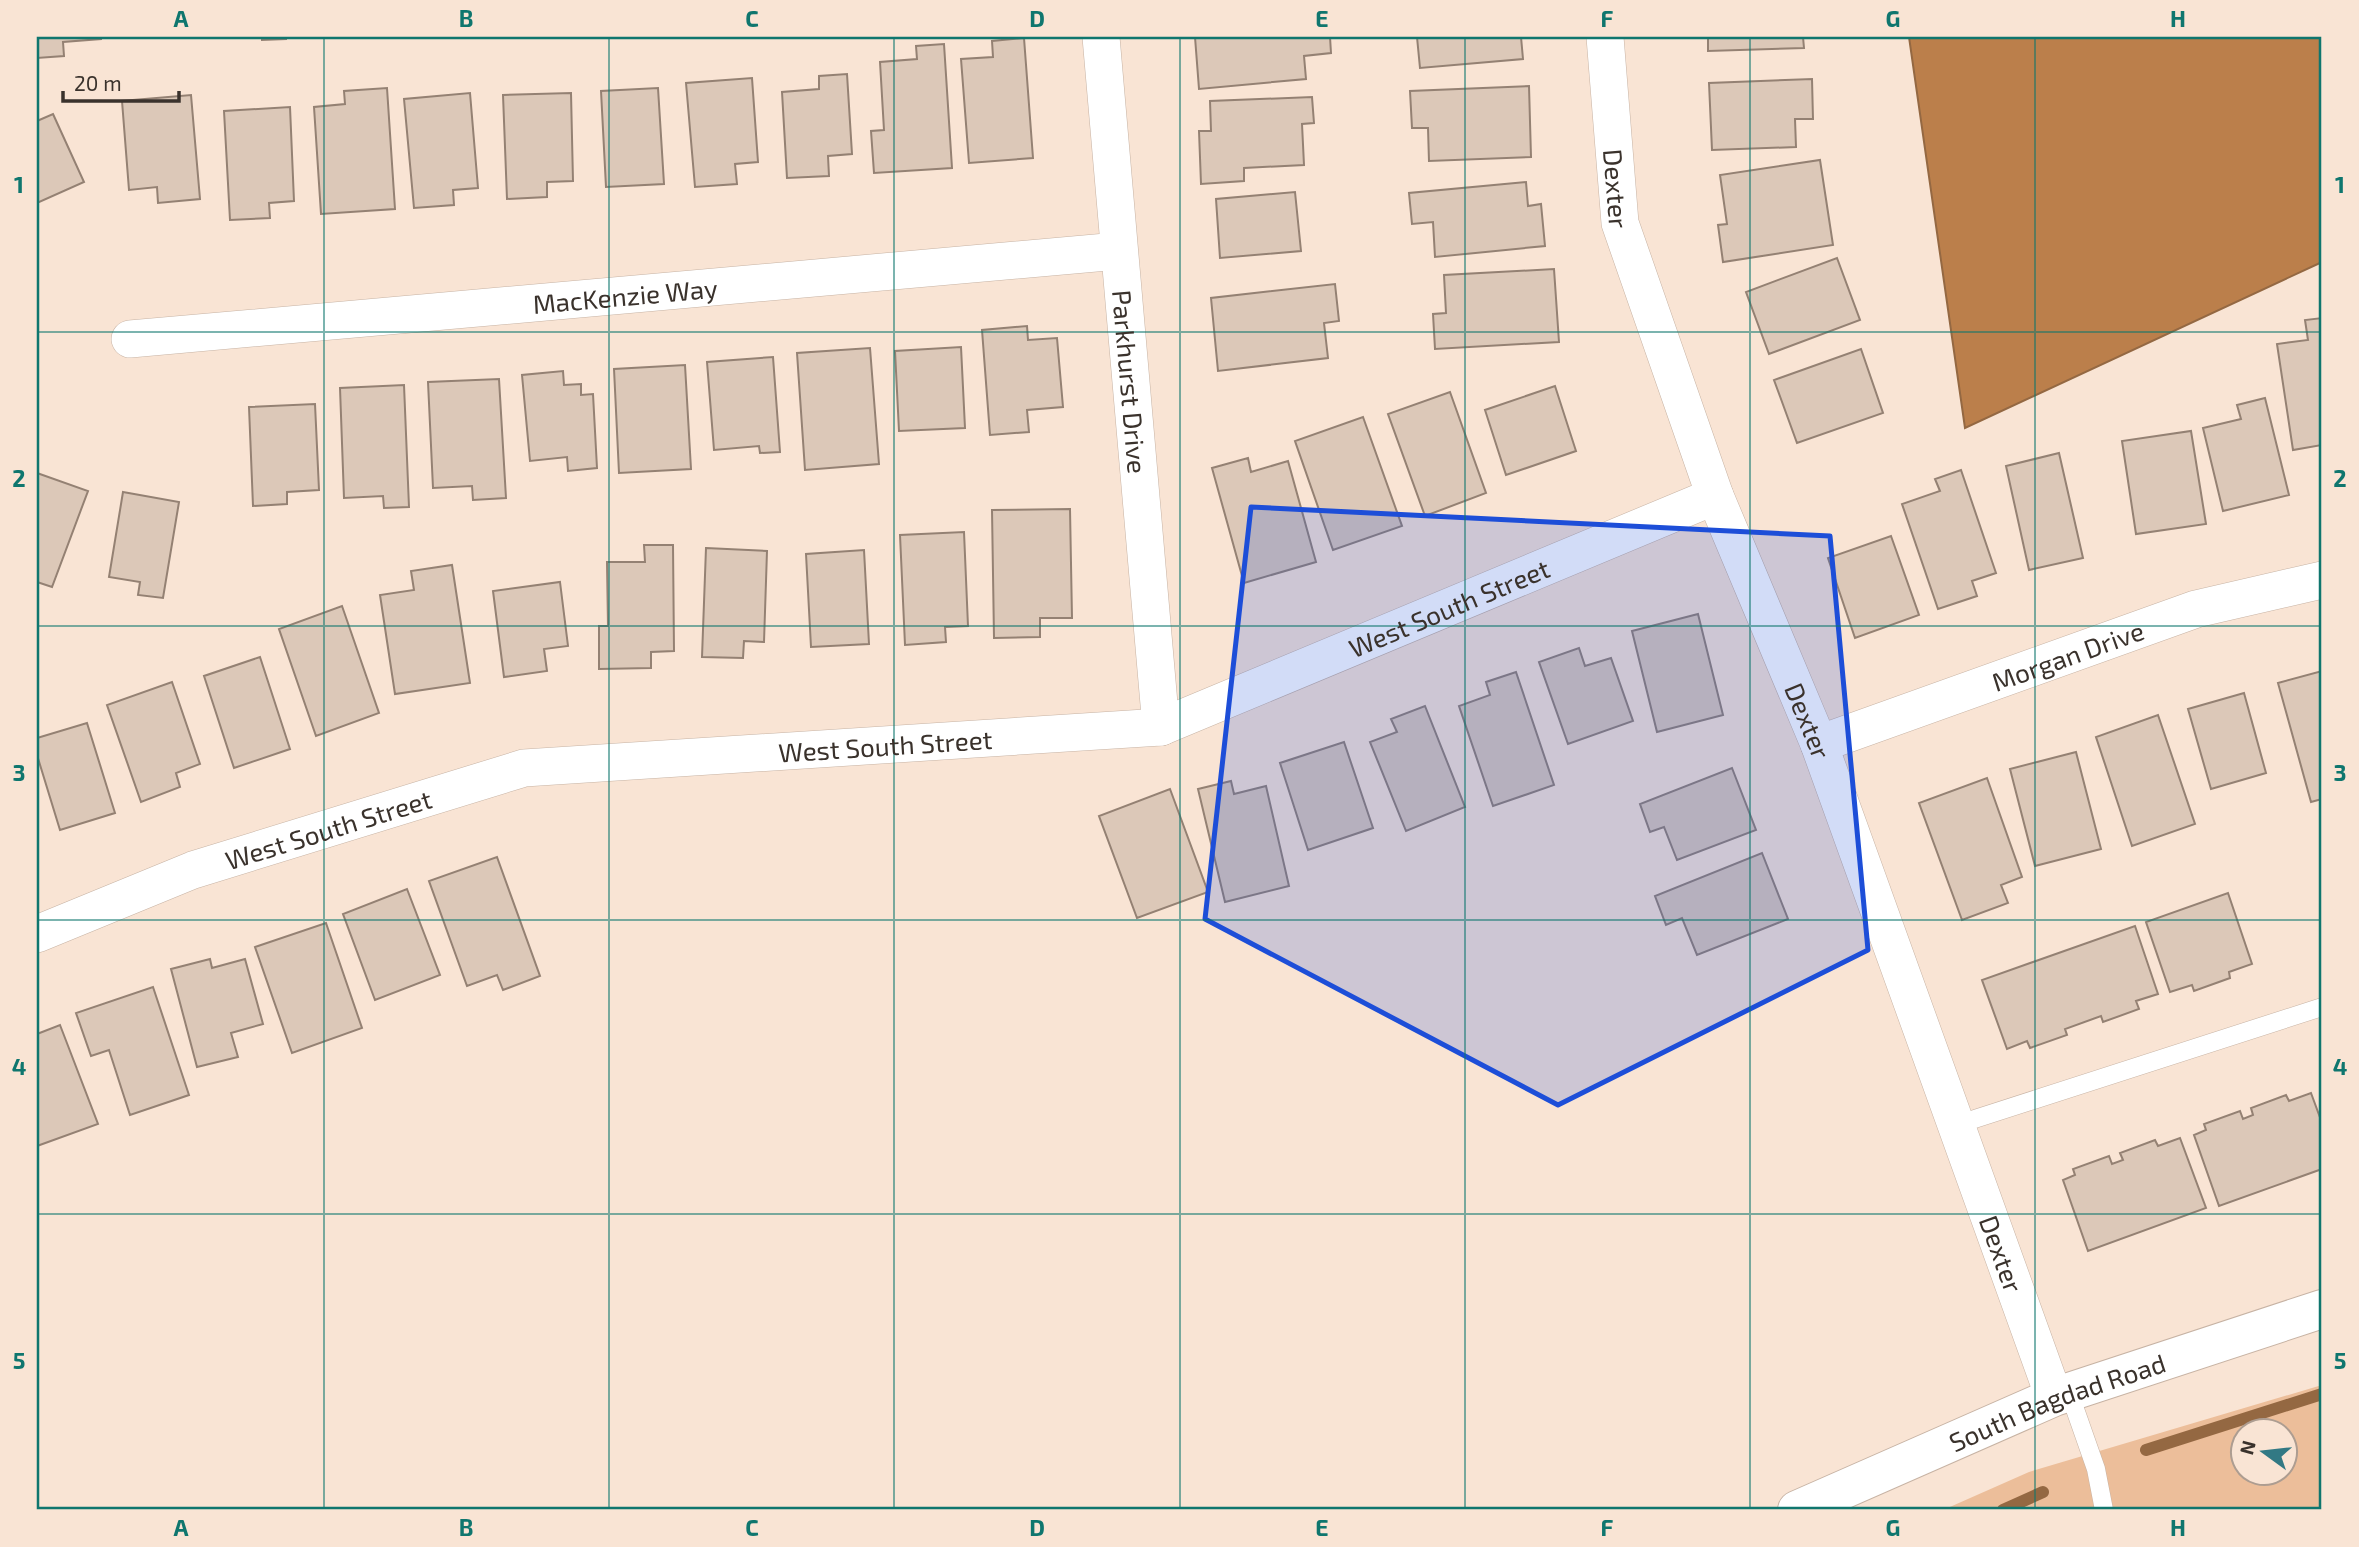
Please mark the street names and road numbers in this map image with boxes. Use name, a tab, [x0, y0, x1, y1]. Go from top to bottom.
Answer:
street label: Dexter	[1599, 148, 1636, 229]
street label: MacKenzie Way	[531, 271, 719, 319]
street label: Parkhurst Drive	[1108, 289, 1154, 475]
street label: West South Street	[1344, 551, 1554, 663]
street label: Morgan Drive	[1987, 614, 2148, 696]
street label: Dexter	[1779, 678, 1838, 762]
street label: West South Street	[777, 722, 993, 767]
street label: West South Street	[221, 782, 435, 875]
street label: Dexter	[1974, 1211, 2030, 1296]
street label: South Bagdad Road	[1944, 1346, 2169, 1457]

